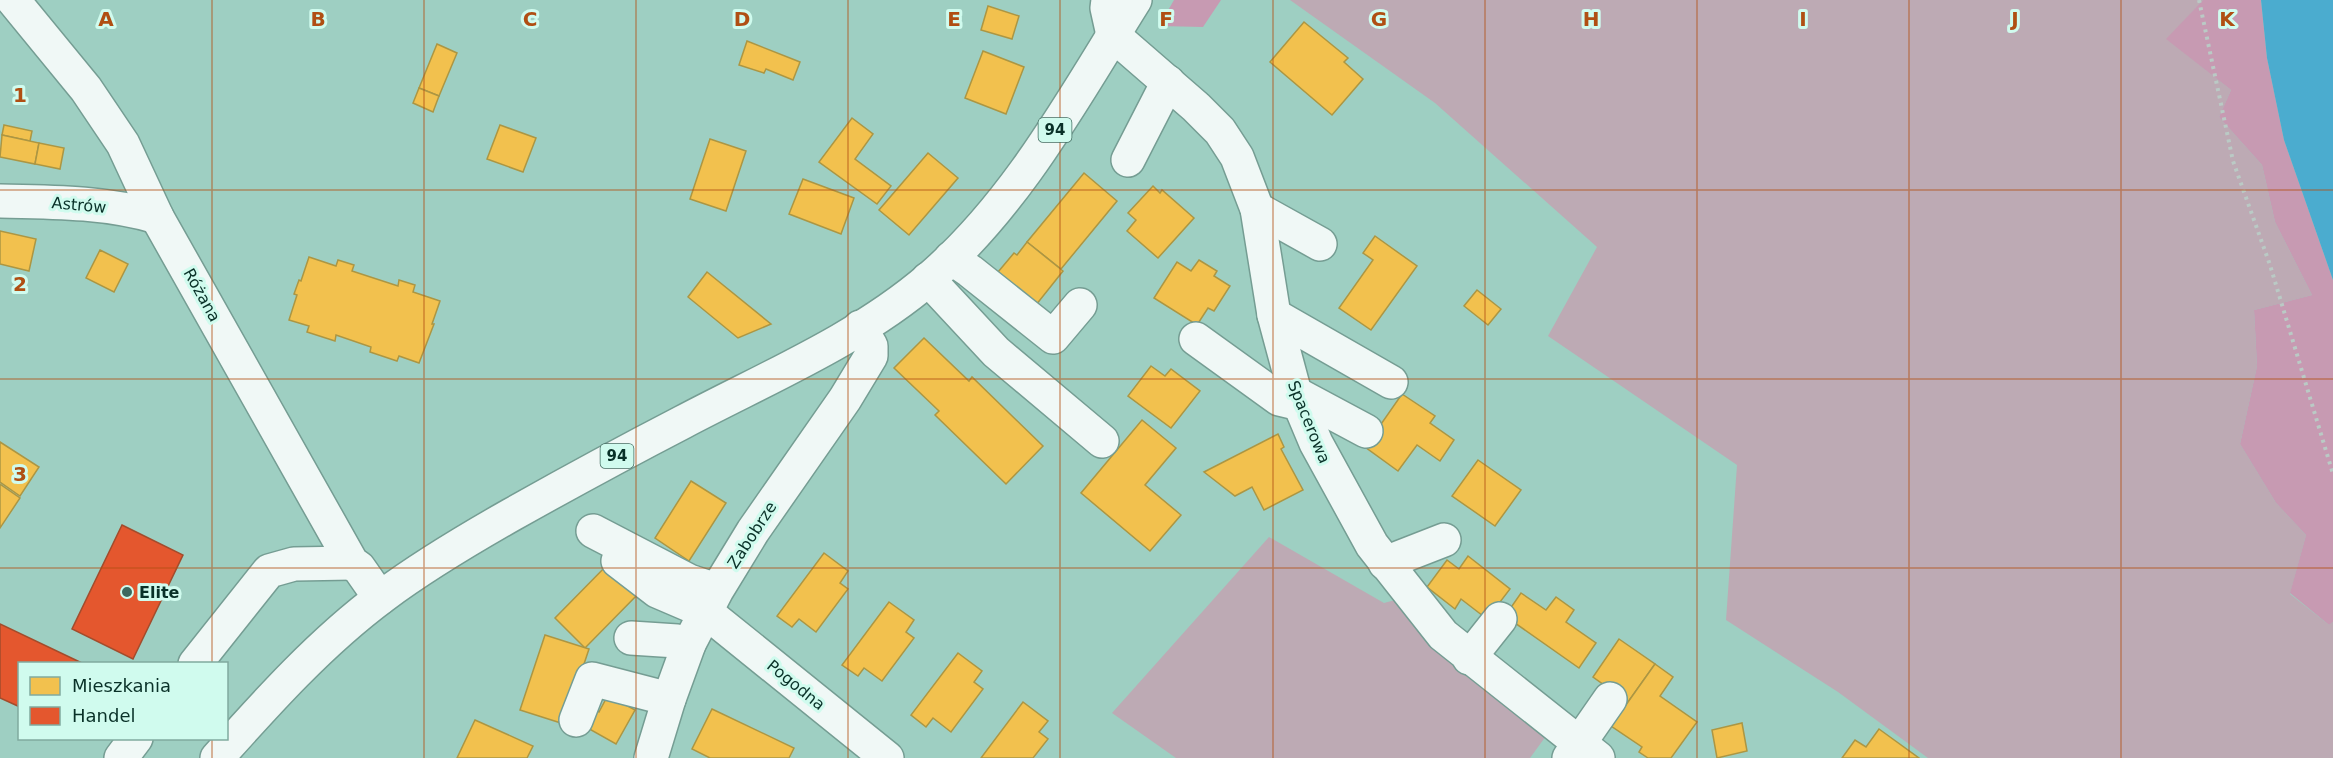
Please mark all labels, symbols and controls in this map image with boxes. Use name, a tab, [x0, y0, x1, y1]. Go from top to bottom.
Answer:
text: A	[98, 7, 114, 31]
text: B	[310, 7, 326, 31]
text: C	[523, 7, 537, 31]
text: D	[734, 7, 750, 31]
text: E	[947, 7, 961, 31]
text: F	[1159, 7, 1173, 31]
text: G	[1371, 7, 1387, 31]
text: H	[1583, 7, 1599, 31]
text: I	[1799, 7, 1807, 31]
text: J	[2009, 7, 2019, 31]
text: K	[2219, 7, 2236, 31]
text: 1	[13, 83, 27, 107]
road number: 94	[1038, 118, 1072, 142]
street label: Astrów	[51, 193, 107, 217]
street label: Różana	[180, 265, 224, 325]
text: 2	[13, 272, 27, 296]
street label: Spacerowa	[1284, 378, 1334, 466]
road number: 94	[600, 444, 634, 468]
text: 3	[13, 462, 27, 486]
street label: Zabobrze	[723, 498, 781, 572]
place label: Elite	[139, 583, 180, 602]
marker: Elite	[120, 585, 134, 599]
street label: Pogodna	[763, 656, 829, 714]
legend	[18, 662, 228, 740]
text: Mieszkania	[72, 675, 171, 696]
text: Handel	[72, 705, 135, 726]

